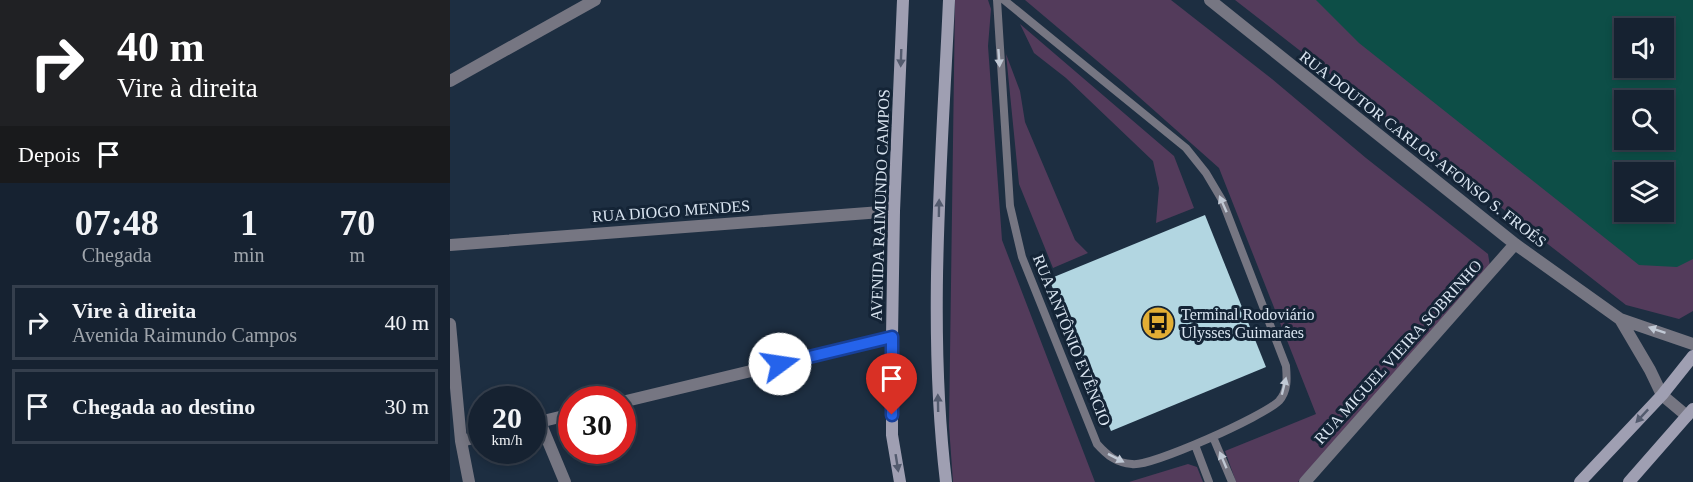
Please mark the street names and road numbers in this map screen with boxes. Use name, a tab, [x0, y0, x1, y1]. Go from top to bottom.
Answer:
street label: RUA DOUTOR CARLOS AFONSO S. FROÉS	[1296, 47, 1550, 251]
street label: AVENIDA RAIMUNDO CAMPOS	[867, 89, 893, 321]
street label: RUA DIOGO MENDES	[591, 197, 751, 225]
street label: RUA ANTÔNIO EVÊNCIO	[1030, 252, 1115, 428]
street label: RUA MIGUEL VIEIRA SOBRINHO	[1311, 257, 1485, 447]

